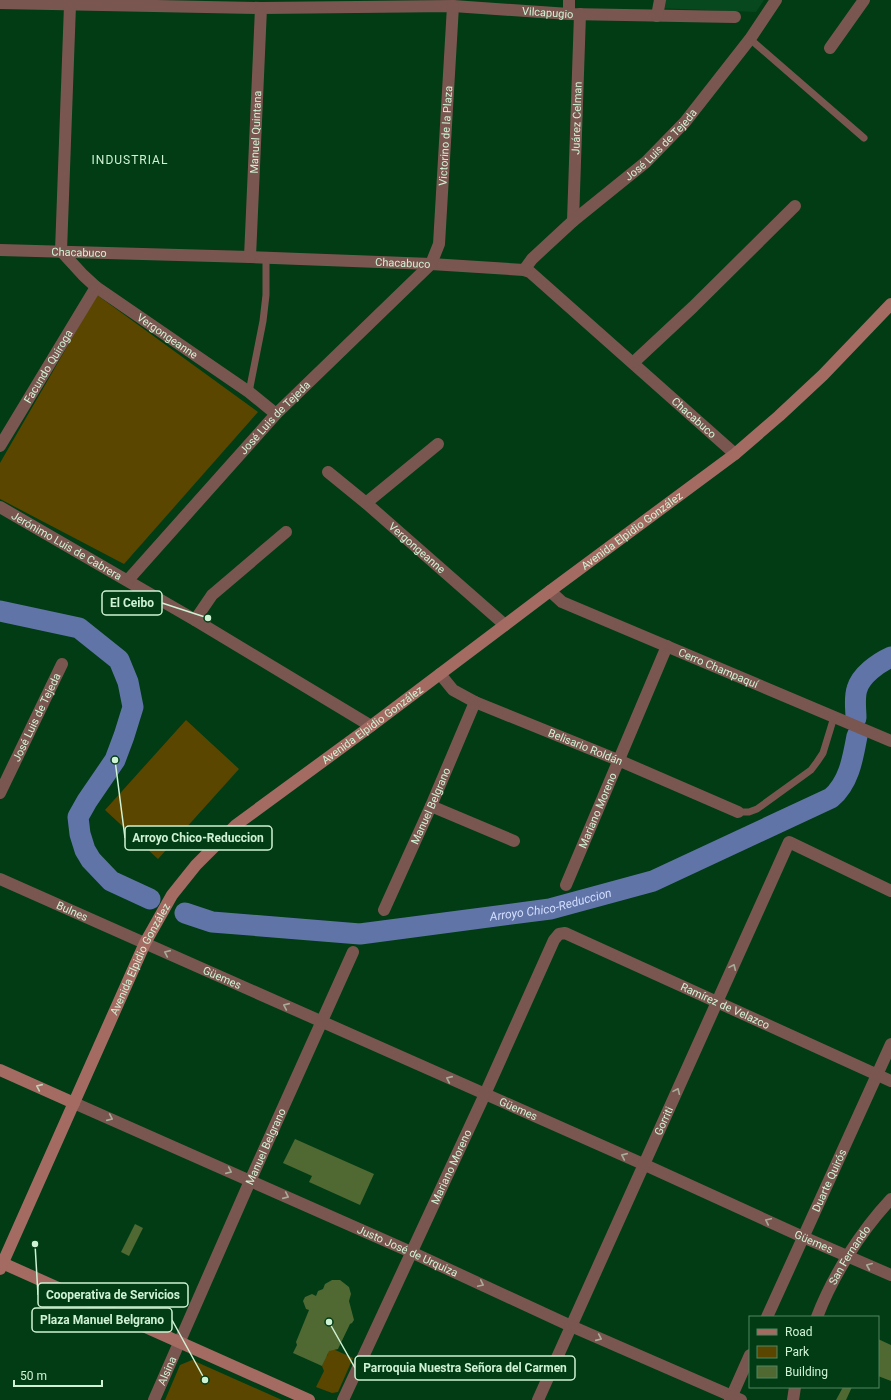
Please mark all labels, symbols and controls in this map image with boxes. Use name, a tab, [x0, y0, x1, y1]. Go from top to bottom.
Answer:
street label: Vilcapugio	[522, 5, 574, 21]
street label: Juárez Celman	[569, 81, 585, 155]
street label: Victorino de la Plaza	[436, 86, 455, 186]
street label: Manuel Quintana	[248, 90, 264, 174]
street label: José Luis de Tejeda	[622, 106, 700, 184]
district label: INDUSTRIAL	[92, 153, 168, 167]
street label: Chacabuco	[51, 245, 107, 260]
street label: Chacabuco	[375, 256, 431, 271]
street label: Vergongeanne	[134, 311, 200, 362]
street label: Facundo Quiroga	[21, 328, 76, 406]
street label: José Luis de Tejeda	[237, 378, 313, 457]
street label: Chacabuco	[669, 395, 719, 441]
street label: Avenida Elpidio González	[579, 489, 686, 573]
street label: Jerónimo Luis de Cabrera	[9, 509, 124, 583]
street label: Vergongeanne	[386, 520, 448, 577]
callout: El Ceibo	[102, 591, 162, 615]
text: El Ceibo	[110, 596, 154, 610]
street label: Cerro Champaquí	[676, 646, 761, 692]
street label: José Luis de Tejeda	[10, 671, 64, 764]
street label: Avenida Elpidio González	[319, 683, 426, 767]
street label: Belisario Roldán	[546, 726, 625, 768]
street label: Manuel Belgrano	[409, 766, 453, 847]
street label: Mariano Moreno	[576, 771, 620, 850]
callout: Arroyo Chico-Reduccion	[125, 826, 272, 850]
text: Arroyo Chico-Reduccion	[132, 831, 264, 845]
water label: Arroyo Chico-Reduccion	[488, 886, 613, 924]
street label: Bulnes	[54, 899, 90, 924]
street label: Avenida Elpidio González	[108, 901, 173, 1017]
one-way arrow	[164, 950, 172, 958]
street label: Güemes	[201, 964, 243, 992]
one-way arrow	[728, 964, 736, 972]
street label: Ramírez de Velazco	[679, 980, 772, 1032]
one-way arrow	[282, 1003, 289, 1011]
one-way arrow	[446, 1076, 454, 1084]
one-way arrow	[35, 1084, 43, 1092]
one-way arrow	[672, 1087, 680, 1095]
street label: Güemes	[497, 1095, 540, 1124]
street label: Gorriti	[652, 1105, 676, 1138]
street label: Manuel Belgrano	[243, 1106, 289, 1187]
one-way arrow	[107, 1114, 114, 1122]
street label: Mariano Moreno	[429, 1128, 475, 1206]
street label: Duarte Quirós	[810, 1147, 849, 1214]
one-way arrow	[620, 1153, 628, 1161]
one-way arrow	[225, 1166, 232, 1174]
one-way arrow	[282, 1192, 289, 1200]
one-way arrow	[764, 1218, 772, 1226]
street label: Justo José de Urquiza	[355, 1223, 460, 1280]
street label: San Fernando	[826, 1223, 873, 1287]
street label: Güemes	[792, 1228, 835, 1256]
one-way arrow	[866, 1262, 873, 1270]
one-way arrow	[477, 1279, 484, 1287]
callout: Cooperativa de Servicios	[38, 1283, 188, 1307]
text: Cooperativa de Servicios	[46, 1288, 180, 1302]
callout: Plaza Manuel Belgrano	[32, 1308, 172, 1332]
text: Plaza Manuel Belgrano	[40, 1313, 164, 1327]
legend	[749, 1316, 879, 1388]
text: Road	[785, 1325, 813, 1339]
one-way arrow	[595, 1333, 603, 1341]
text: Park	[785, 1345, 810, 1359]
street label: Alsina	[155, 1354, 179, 1387]
callout: Parroquia Nuestra Señora del Carmen	[355, 1356, 575, 1380]
text: Parroquia Nuestra Señora del Carmen	[363, 1361, 567, 1375]
scale bar	[14, 1362, 102, 1388]
text: Building	[785, 1365, 828, 1379]
text: 50 m	[20, 1369, 47, 1383]

